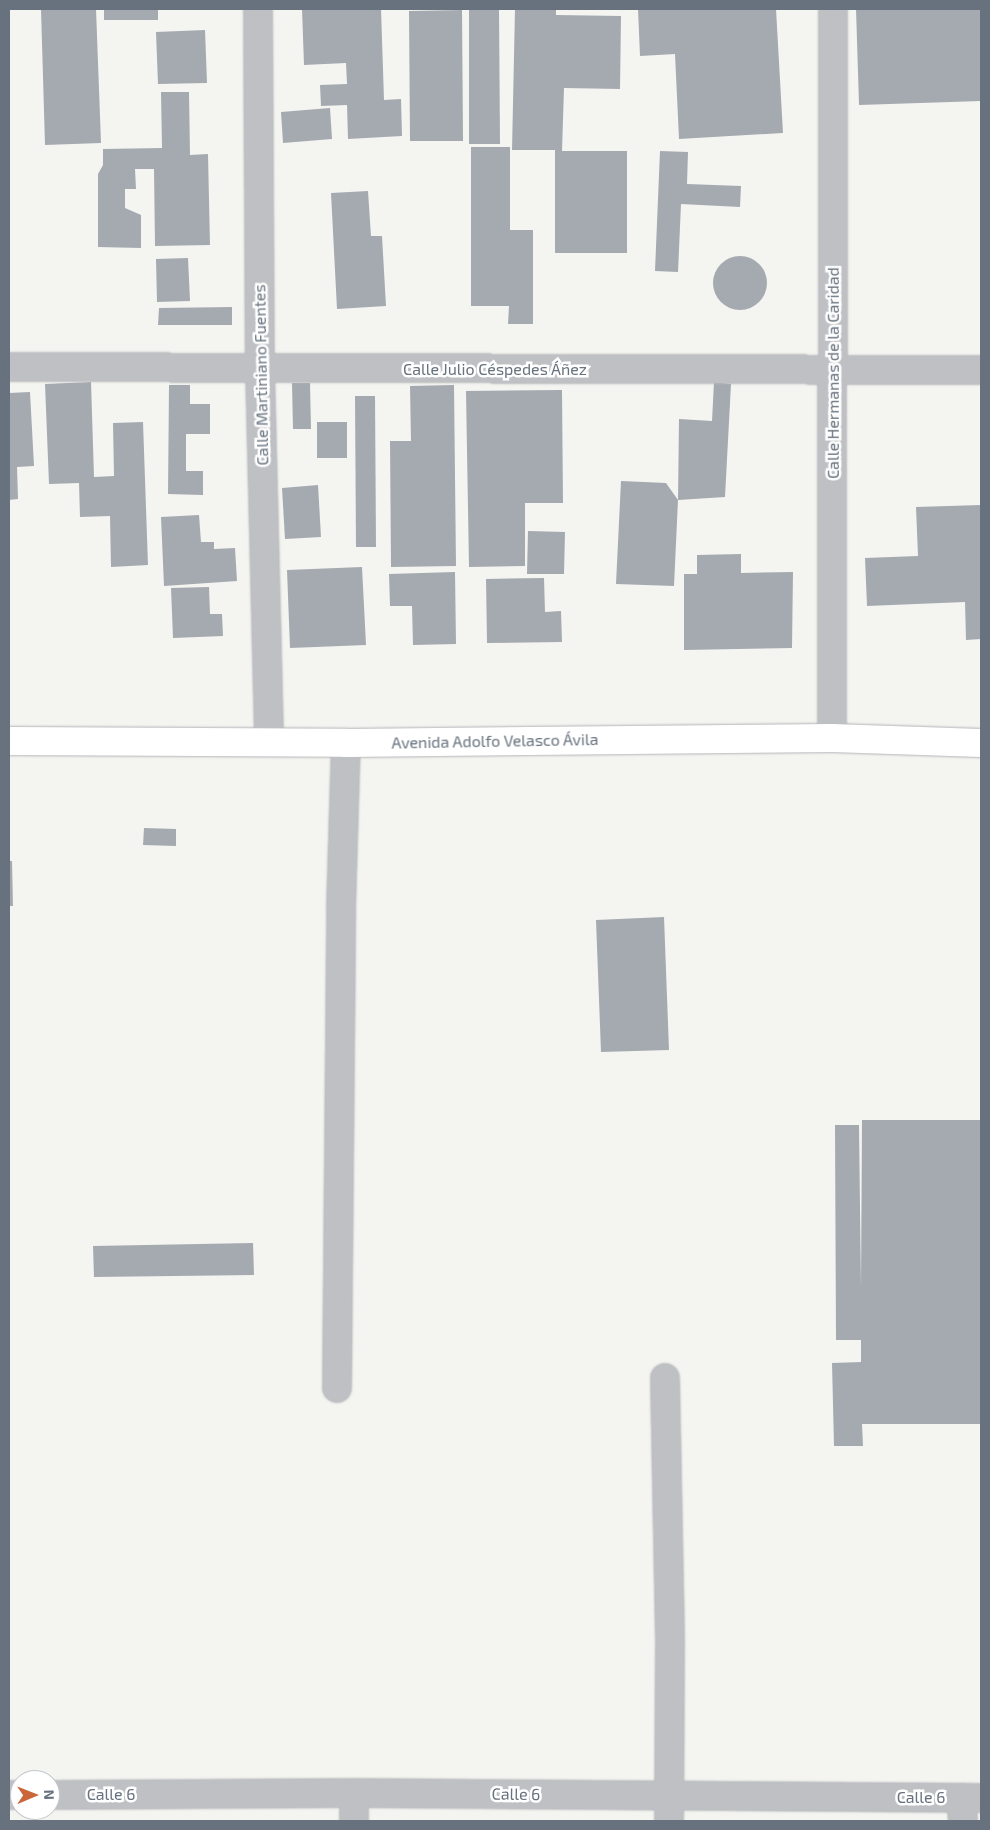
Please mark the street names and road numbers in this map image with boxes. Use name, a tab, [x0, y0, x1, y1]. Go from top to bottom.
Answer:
street label: Calle Hermanas de la Caridad	[823, 267, 843, 479]
street label: Calle Martiniano Fuentes	[250, 284, 272, 466]
street label: Calle Julio Céspedes Áñez	[403, 359, 587, 379]
street label: Avenida Adolfo Velasco Ávila	[391, 730, 599, 752]
street label: Calle 6	[87, 1784, 135, 1804]
street label: Calle 6	[491, 1784, 541, 1804]
street label: Calle 6	[897, 1787, 945, 1807]

